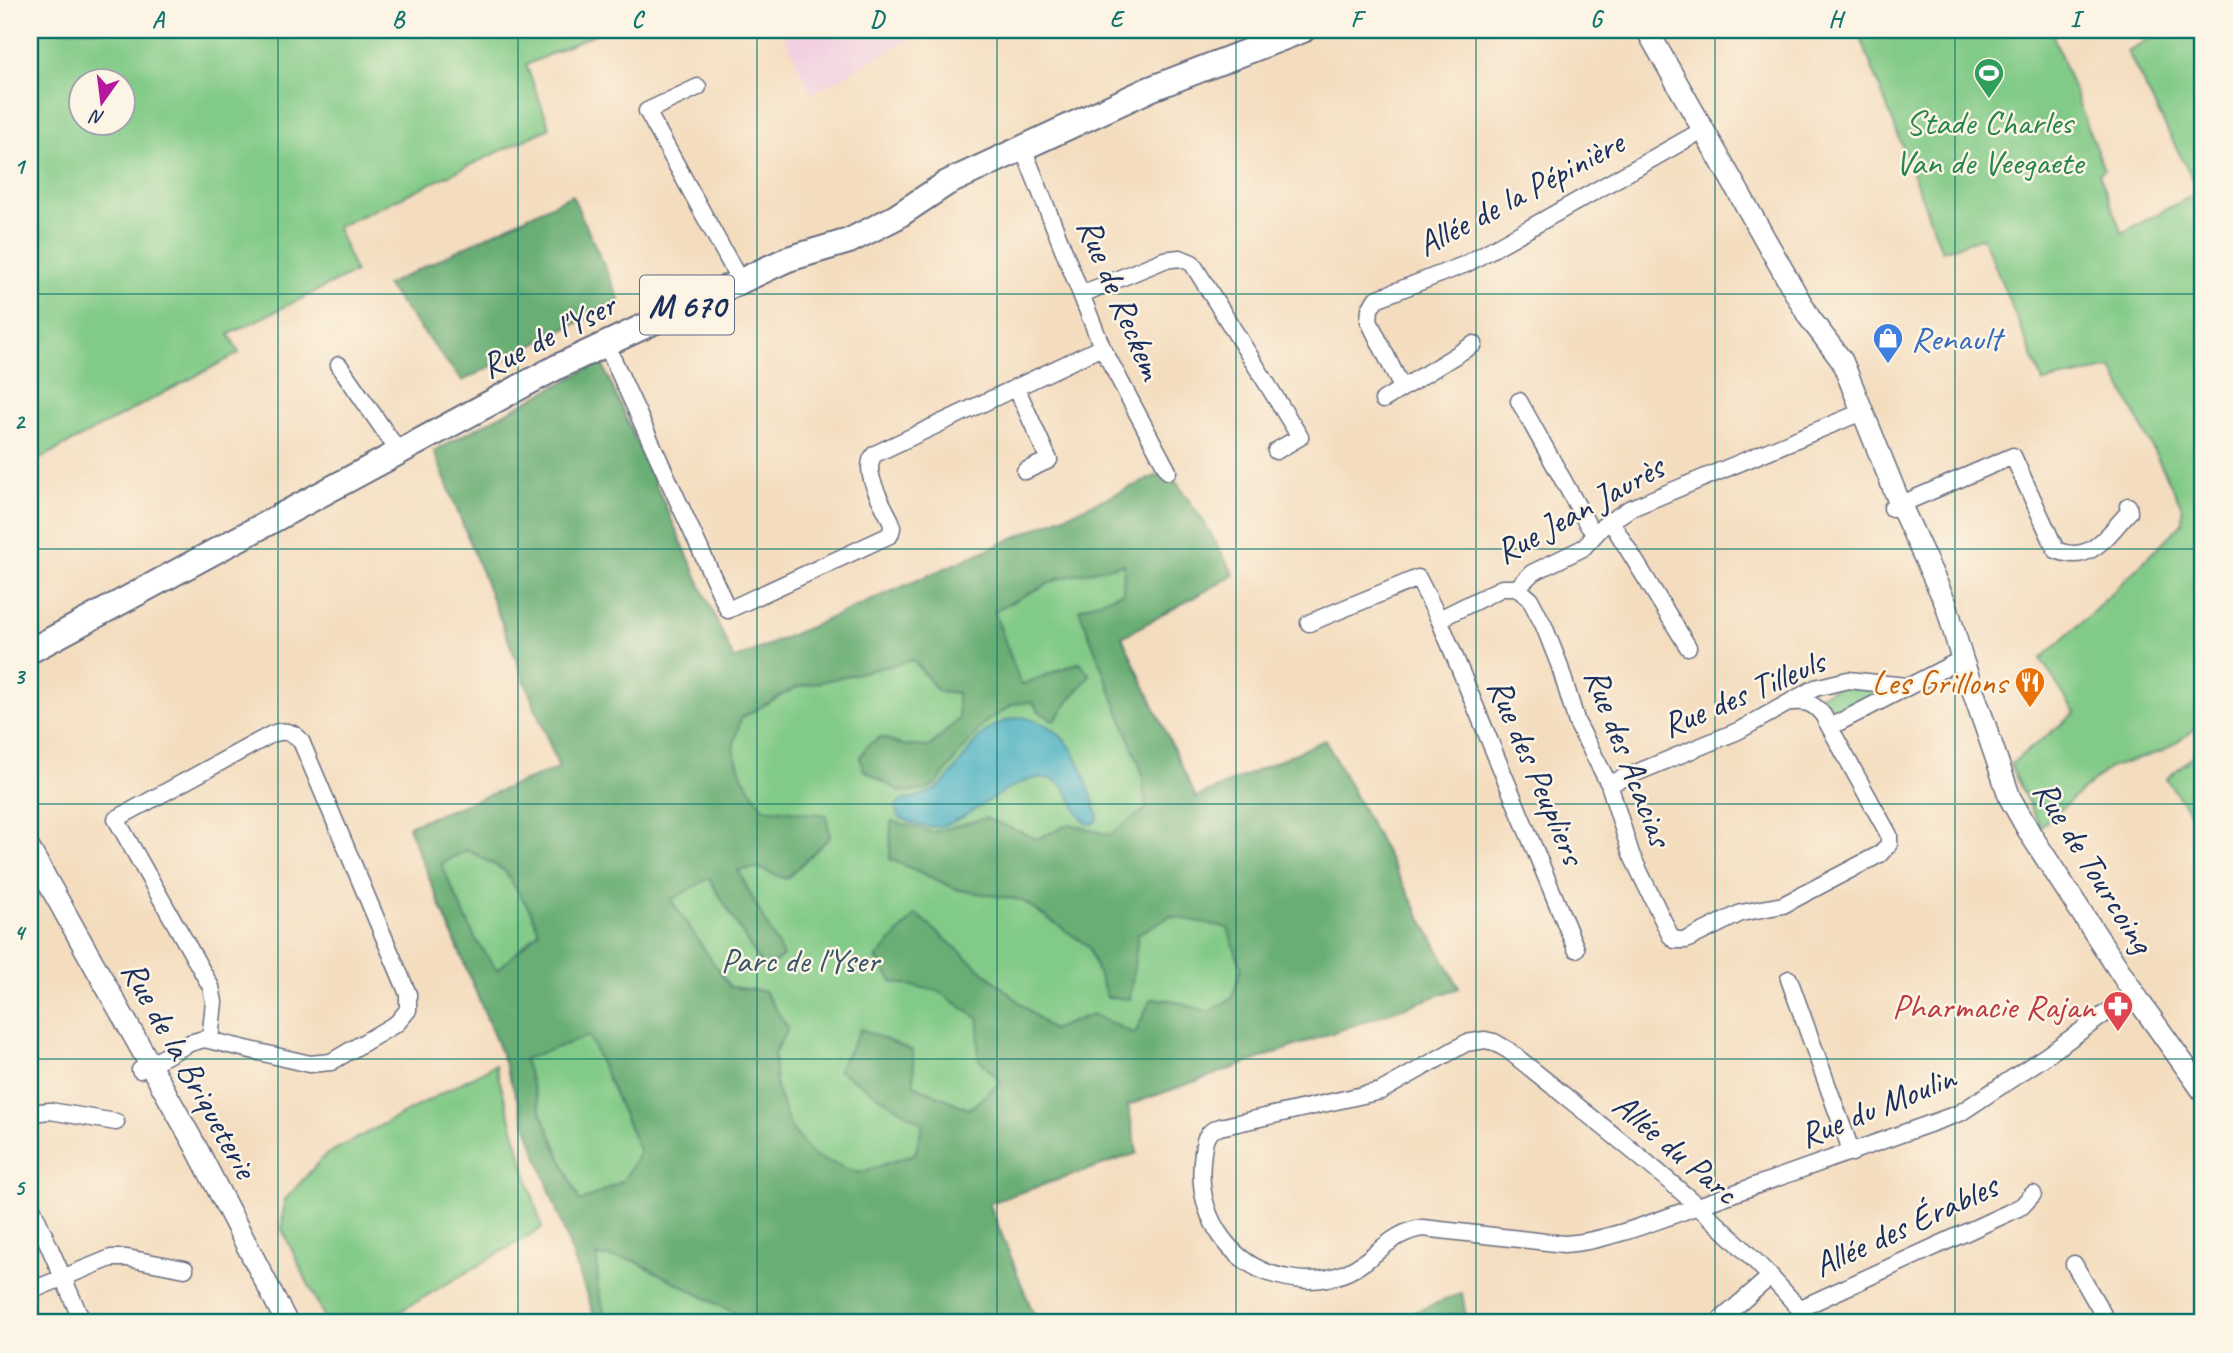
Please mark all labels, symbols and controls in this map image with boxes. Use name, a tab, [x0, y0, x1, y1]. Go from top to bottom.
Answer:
text: A	[152, 5, 166, 34]
text: B	[392, 5, 406, 34]
text: C	[632, 5, 646, 34]
text: D	[870, 5, 886, 34]
text: E	[1110, 5, 1126, 34]
text: F	[1351, 5, 1367, 34]
text: G	[1590, 5, 1605, 34]
text: H	[1828, 5, 1846, 34]
text: I	[2070, 5, 2085, 34]
sports icon: Stade Charles Van de Veegaete	[1972, 56, 2006, 100]
north arrow	[66, 66, 136, 136]
place label: Stade Charles Van de Veegaete	[1895, 100, 2086, 185]
text: N	[86, 104, 107, 131]
street label: Allée de la Pépinière	[1409, 119, 1634, 267]
text: 1	[14, 152, 27, 181]
street label: Rue de Reckem	[1067, 211, 1176, 388]
road number: M 670	[640, 276, 734, 334]
street label: Rue de l'Yser	[473, 281, 625, 389]
place label: Renault	[1911, 316, 2005, 361]
shop icon: Renault	[1871, 321, 1905, 365]
text: 2	[14, 407, 27, 436]
street label: Rue Jean Jaurès	[1487, 443, 1674, 574]
street label: Rue des Tilleuls	[1655, 638, 1834, 748]
place label: Les Grillons	[1872, 660, 2010, 705]
text: 3	[14, 662, 27, 691]
street label: Rue des Acacias	[1574, 662, 1684, 856]
restaurant icon: Les Grillons	[2013, 665, 2047, 709]
street label: Rue des Peupliers	[1477, 671, 1597, 874]
street label: Rue de Tourcoing	[2023, 772, 2166, 963]
text: 4	[14, 918, 27, 947]
park label: Parc de l'Yser	[721, 938, 882, 983]
street label: Rue de la Briqueterie	[111, 952, 269, 1188]
place label: Pharmacie Rajan	[1892, 984, 2097, 1029]
pharmacy icon: Pharmacie Rajan	[2101, 989, 2135, 1033]
street label: Rue du Moulin	[1793, 1054, 1964, 1158]
street label: Allée du Parc	[1604, 1083, 1749, 1215]
street label: Allée des Érables	[1806, 1162, 2007, 1288]
text: 5	[14, 1173, 26, 1202]

